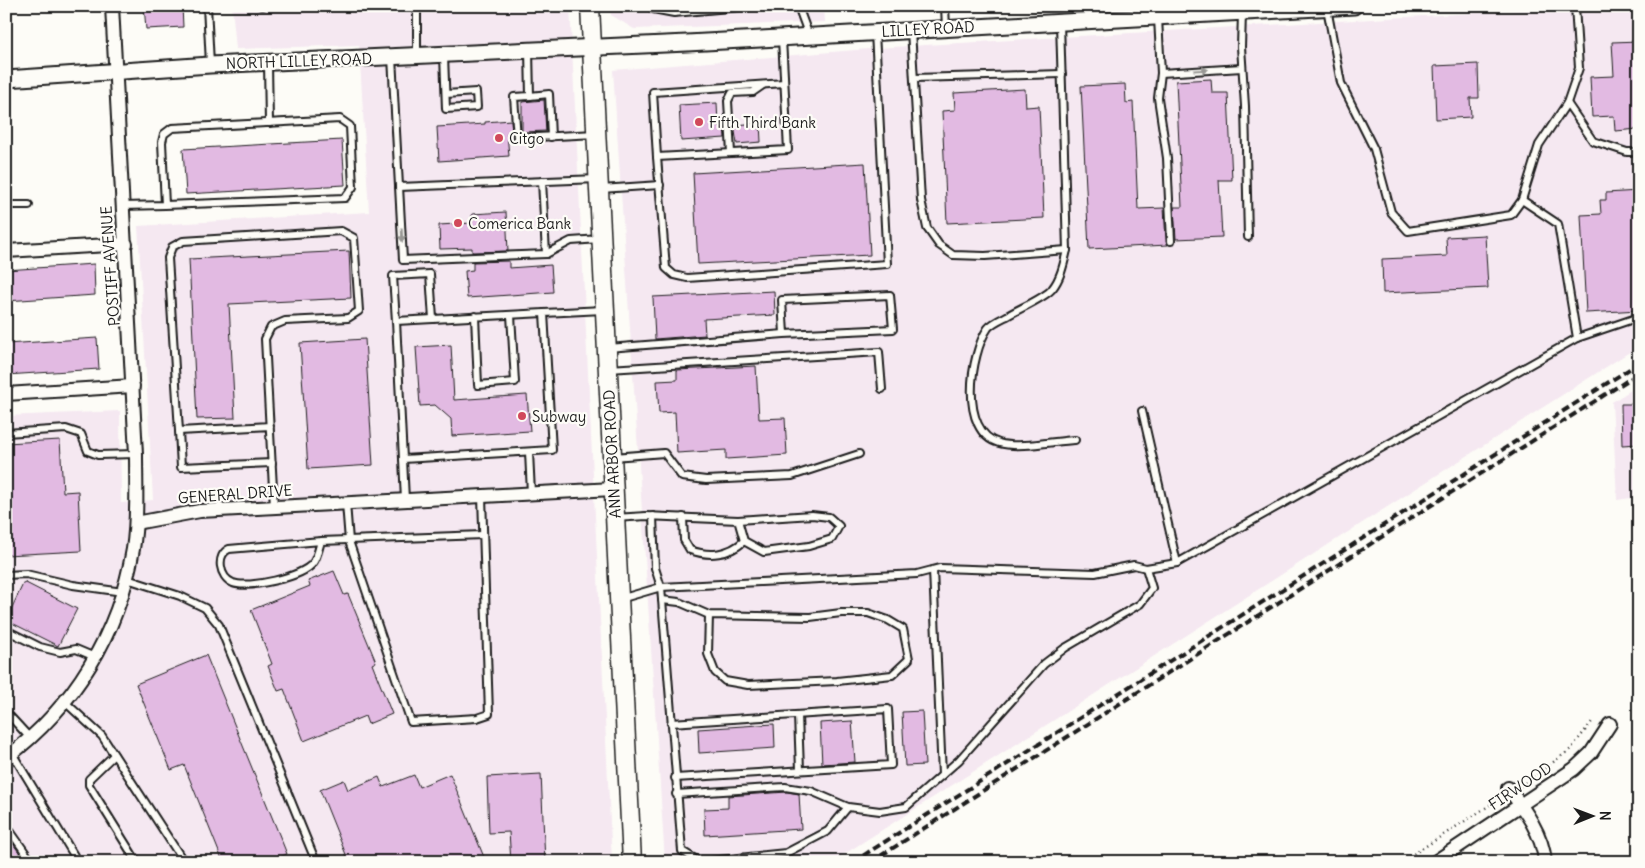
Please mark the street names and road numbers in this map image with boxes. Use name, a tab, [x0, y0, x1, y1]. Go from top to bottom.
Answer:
street label: LILLEY ROAD	[881, 17, 975, 41]
street label: NORTH LILLEY ROAD	[225, 49, 373, 73]
street label: POSTIFF AVENUE	[96, 205, 124, 327]
street label: ANN ARBOR ROAD	[599, 389, 625, 519]
street label: GENERAL DRIVE	[177, 481, 293, 507]
street label: FIRWOOD	[1485, 758, 1555, 814]

